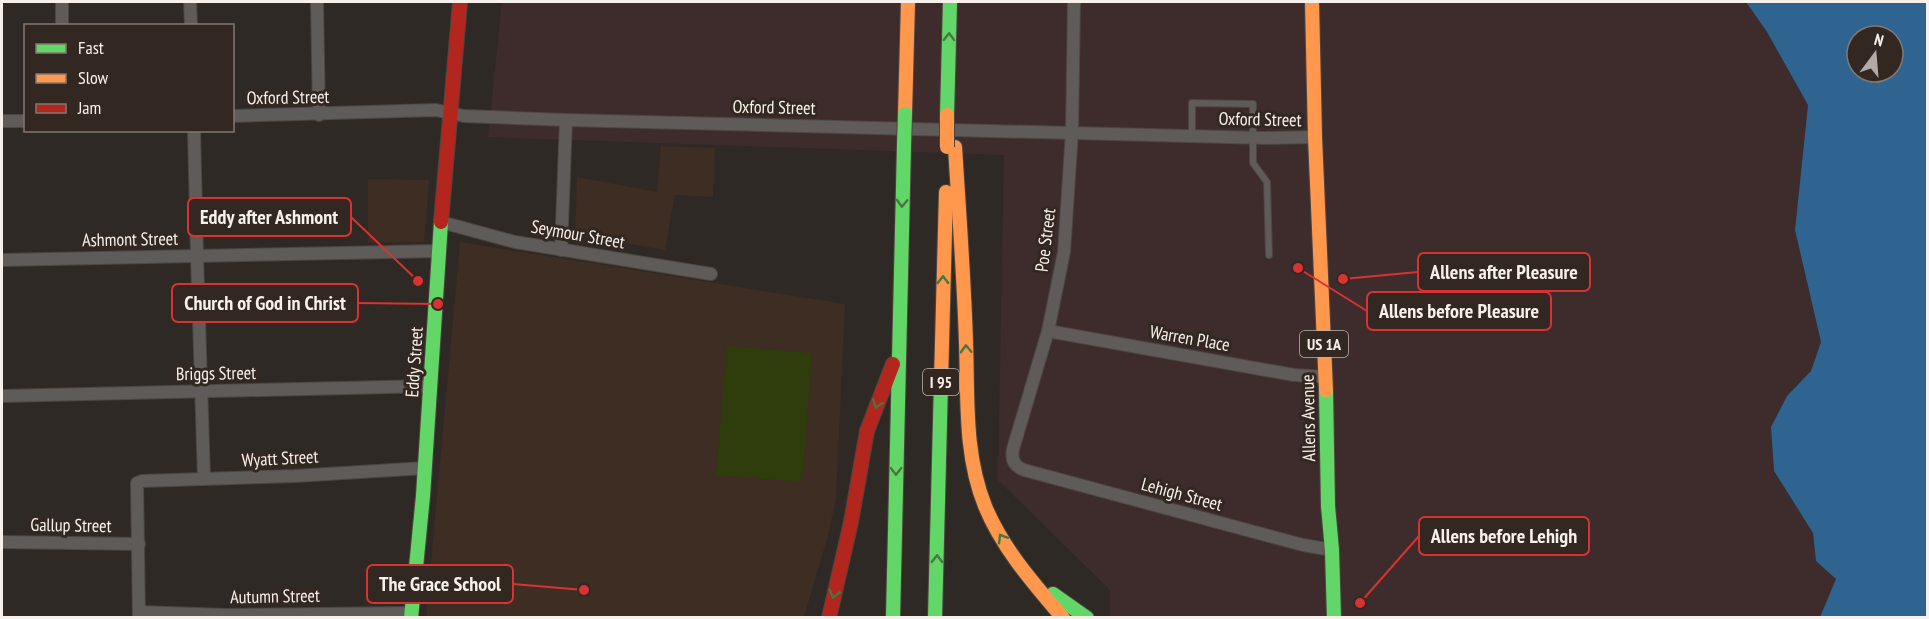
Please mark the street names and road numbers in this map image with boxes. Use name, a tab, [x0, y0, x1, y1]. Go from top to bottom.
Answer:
street label: Oxford Street	[246, 85, 330, 109]
street label: Oxford Street	[732, 95, 816, 119]
street label: Oxford Street	[1218, 107, 1302, 131]
street label: Poe Street	[1030, 207, 1060, 273]
street label: Seymour Street	[529, 214, 627, 254]
street label: Ashmont Street	[82, 227, 178, 251]
street label: Warren Place	[1148, 320, 1232, 356]
street label: Eddy Street	[400, 326, 428, 398]
road number: US 1A	[1300, 331, 1348, 357]
street label: Briggs Street	[176, 361, 256, 385]
road number: I 95	[923, 369, 959, 395]
street label: Allens Avenue	[1296, 374, 1320, 462]
street label: Wyatt Street	[241, 445, 319, 471]
street label: Lehigh Street	[1139, 472, 1225, 516]
street label: Gallup Street	[30, 513, 112, 537]
street label: Autumn Street	[230, 584, 320, 608]

